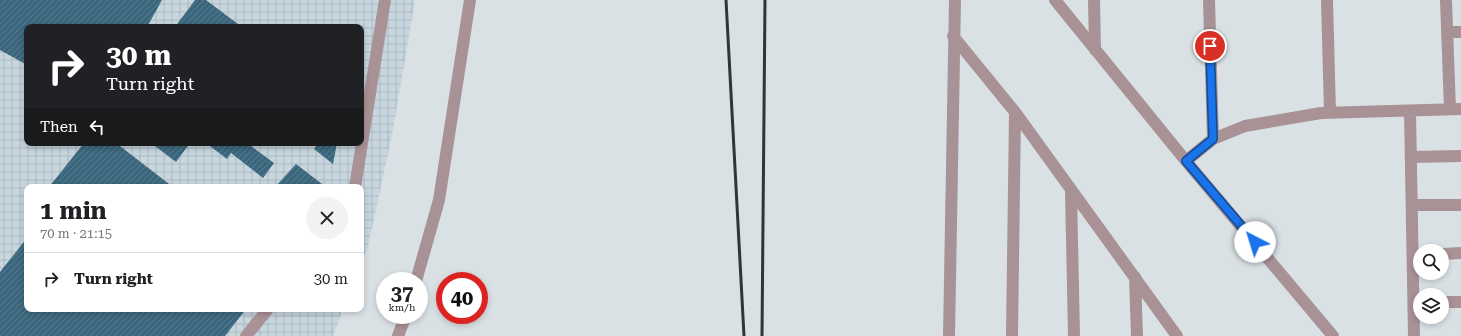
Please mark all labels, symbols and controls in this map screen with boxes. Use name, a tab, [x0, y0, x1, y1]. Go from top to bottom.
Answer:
pin	[1193, 29, 1227, 63]
icon: arrive	[1199, 35, 1221, 57]
text: 30 m	[106, 39, 171, 72]
icon: right	[40, 40, 92, 92]
text: Turn right	[106, 73, 194, 94]
icon: left	[86, 116, 108, 138]
text: Then	[40, 118, 78, 136]
text: 1 min	[40, 197, 107, 225]
button: close	[306, 197, 348, 239]
position arrow	[1234, 221, 1276, 263]
text: 70 m · 21:15	[40, 226, 112, 241]
map controls	[1413, 244, 1449, 324]
button: search	[1413, 244, 1449, 280]
icon: right	[40, 268, 62, 290]
text: Turn right	[74, 270, 153, 288]
text: 30 m	[314, 270, 348, 288]
speed limit sign: 40	[436, 272, 488, 324]
text: 37	[391, 281, 413, 305]
button: layers	[1413, 288, 1449, 324]
text: km/h	[389, 302, 415, 313]

